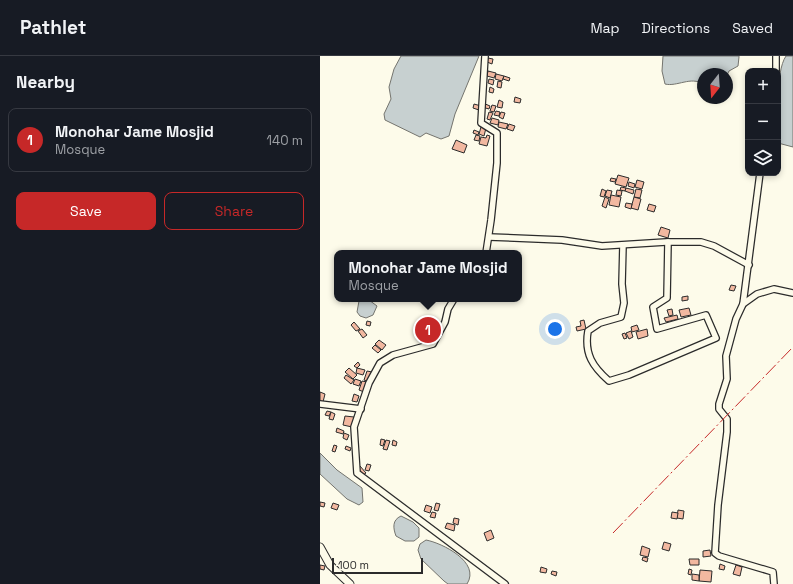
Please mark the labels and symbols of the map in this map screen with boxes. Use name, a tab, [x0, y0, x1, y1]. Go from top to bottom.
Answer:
north arrow	[697, 68, 733, 104]
pin: 1	[415, 315, 441, 345]
your location	[545, 319, 565, 339]
scale bar	[332, 556, 423, 575]

